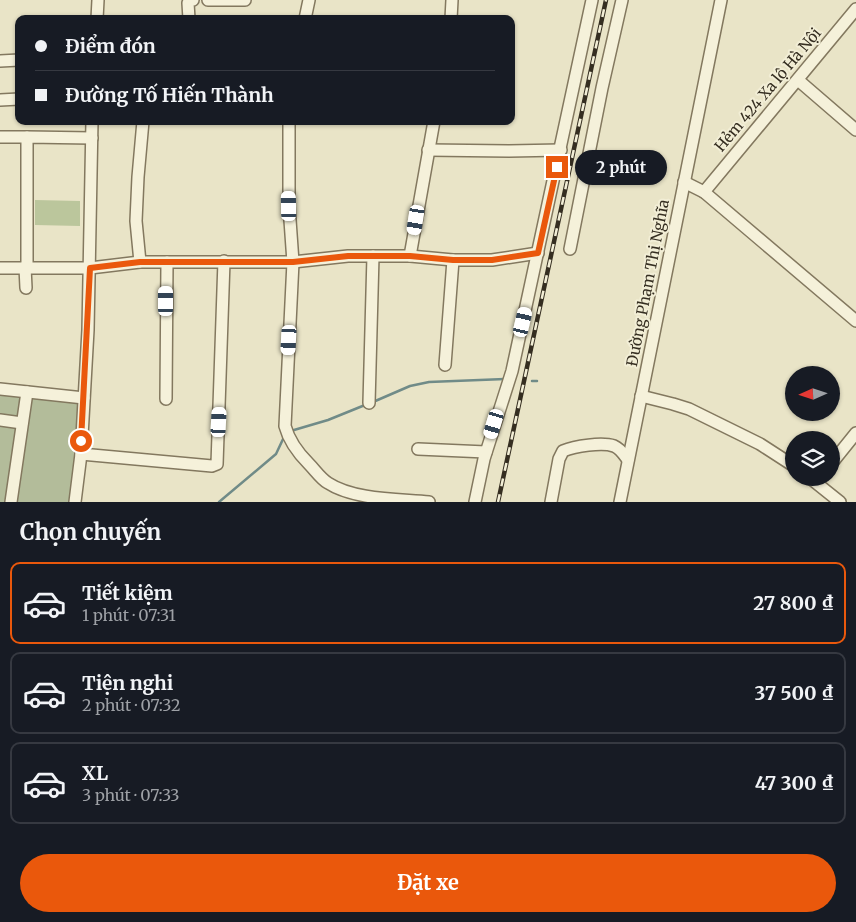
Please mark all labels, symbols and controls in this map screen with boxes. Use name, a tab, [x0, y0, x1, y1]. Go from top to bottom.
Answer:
street label: Hẻm 424 Xa lộ Hà Nội	[710, 24, 825, 155]
text: Điểm đón	[65, 34, 156, 58]
text: Đường Tố Hiến Thành	[65, 83, 274, 107]
callout: 2 phút	[574, 150, 667, 184]
route end	[546, 156, 568, 178]
text: 2 phút	[596, 157, 646, 177]
car	[281, 191, 296, 221]
street label: Đường Phạm Thị Nghĩa	[622, 198, 673, 368]
car	[406, 204, 425, 236]
car	[158, 286, 173, 316]
car	[512, 306, 533, 338]
car	[280, 325, 297, 355]
north arrow	[785, 366, 840, 421]
map controls	[785, 366, 840, 486]
car	[210, 407, 227, 437]
car	[482, 407, 505, 441]
route start	[70, 430, 92, 452]
button: layers	[785, 431, 840, 486]
text: Chọn chuyến	[20, 518, 161, 546]
icon: car	[22, 581, 67, 626]
text: Tiết kiệm	[82, 581, 173, 605]
text: 27 800 ₫	[753, 591, 834, 615]
text: 1 phút · 07:31	[82, 605, 176, 625]
icon: car	[22, 671, 67, 716]
text: Tiện nghi	[82, 671, 173, 695]
text: 37 500 ₫	[755, 681, 834, 705]
text: 2 phút · 07:32	[82, 695, 180, 715]
icon: car	[22, 761, 67, 806]
text: XL	[82, 761, 108, 785]
text: 47 300 ₫	[755, 771, 834, 795]
text: 3 phút · 07:33	[82, 785, 180, 805]
button: Đặt xe	[20, 854, 836, 912]

